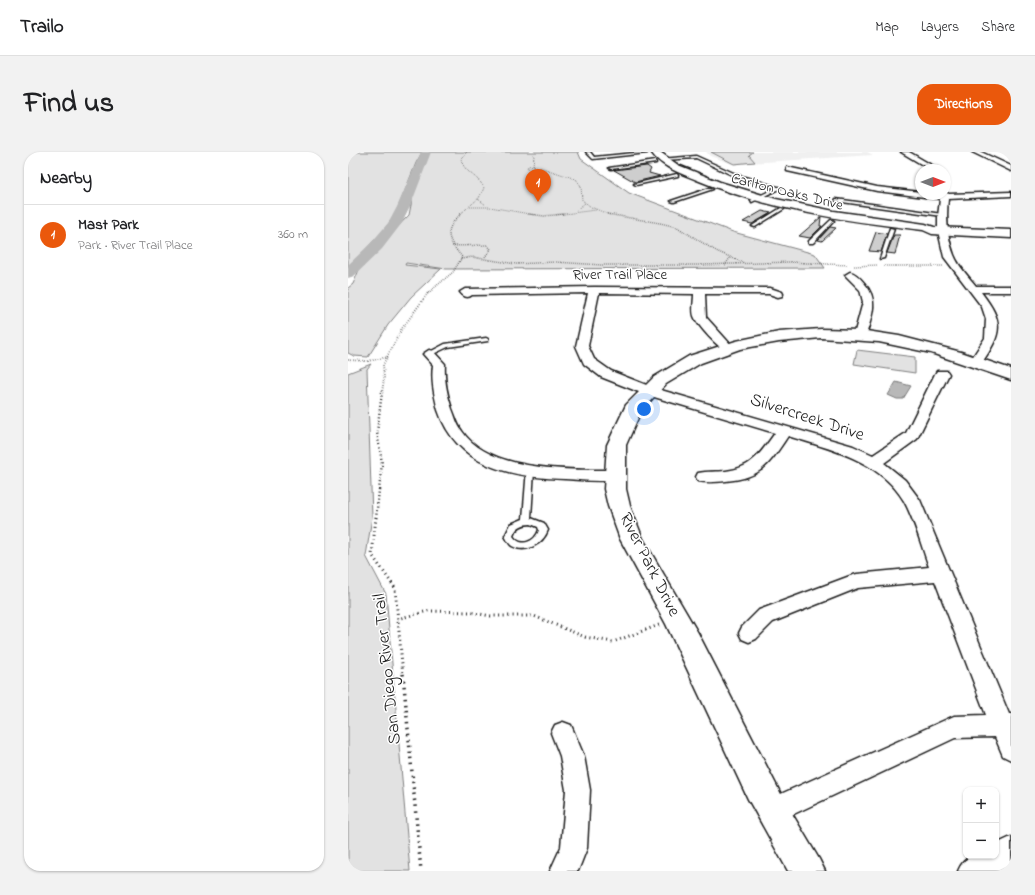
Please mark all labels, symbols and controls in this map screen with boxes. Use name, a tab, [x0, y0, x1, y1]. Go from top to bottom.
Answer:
text: Trailo	[20, 14, 64, 41]
text: Map	[875, 17, 899, 38]
text: Layers	[921, 17, 959, 38]
text: Share	[981, 17, 1015, 38]
text: Find us	[24, 84, 114, 125]
button: Directions	[917, 84, 1011, 125]
north arrow	[915, 164, 951, 200]
text: Nearby	[40, 166, 92, 191]
street label: Carlton Oaks Drive	[729, 167, 846, 217]
pin: 1	[525, 169, 551, 202]
text: Mast Park	[78, 214, 139, 236]
text: 1	[51, 225, 55, 244]
text: 360 m	[278, 225, 308, 244]
text: Park · River Trail Place	[78, 236, 193, 255]
street label: River Trail Place	[573, 264, 668, 286]
street label: Silvercreek Drive	[747, 387, 868, 449]
your location	[634, 399, 654, 419]
street label: River Park Drive	[612, 509, 687, 622]
street label: San Diego River Trail	[367, 592, 410, 746]
map controls	[963, 787, 999, 859]
button: +	[963, 787, 999, 823]
button: −	[963, 823, 999, 859]

